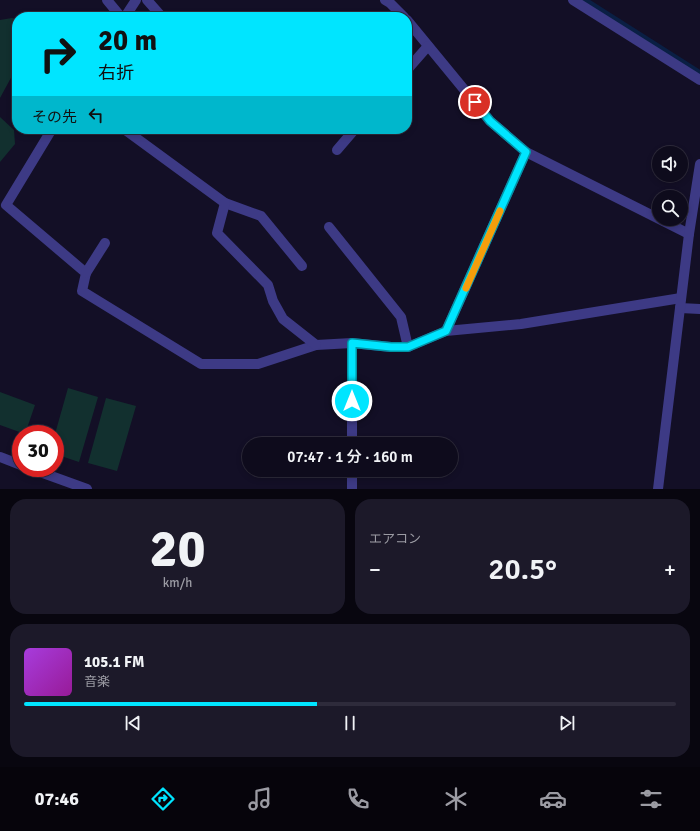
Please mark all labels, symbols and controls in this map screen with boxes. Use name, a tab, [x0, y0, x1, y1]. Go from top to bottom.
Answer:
text: 20 m	[98, 24, 157, 58]
icon: right	[32, 28, 84, 80]
text: 右折	[98, 62, 134, 84]
pin	[458, 85, 492, 119]
icon: arrive	[464, 91, 486, 113]
icon: left	[85, 104, 107, 126]
text: その先	[32, 108, 77, 126]
map controls	[652, 146, 688, 226]
button: sound	[652, 146, 688, 182]
button: search	[652, 190, 688, 226]
position arrow	[331, 380, 373, 422]
speed limit sign: 30	[12, 425, 64, 477]
text: 07:47 · 1 分 · 160 m	[287, 448, 413, 466]
text: 20	[149, 517, 206, 581]
text: エアコン	[369, 531, 421, 547]
text: 20.5°	[488, 551, 557, 588]
text: −	[369, 556, 381, 583]
text: +	[664, 556, 676, 583]
text: km/h	[163, 575, 192, 591]
text: 105.1 FM	[84, 653, 145, 671]
text: 音楽	[84, 674, 110, 690]
icon: previous	[122, 712, 144, 734]
icon: pause	[339, 712, 361, 734]
icon: next	[556, 712, 578, 734]
icon: directions	[149, 785, 177, 813]
icon: music	[246, 785, 274, 813]
icon: phone	[344, 785, 372, 813]
icon: climate	[442, 785, 470, 813]
icon: car	[539, 785, 567, 813]
icon: filters	[637, 785, 665, 813]
text: 07:46	[35, 788, 79, 810]

